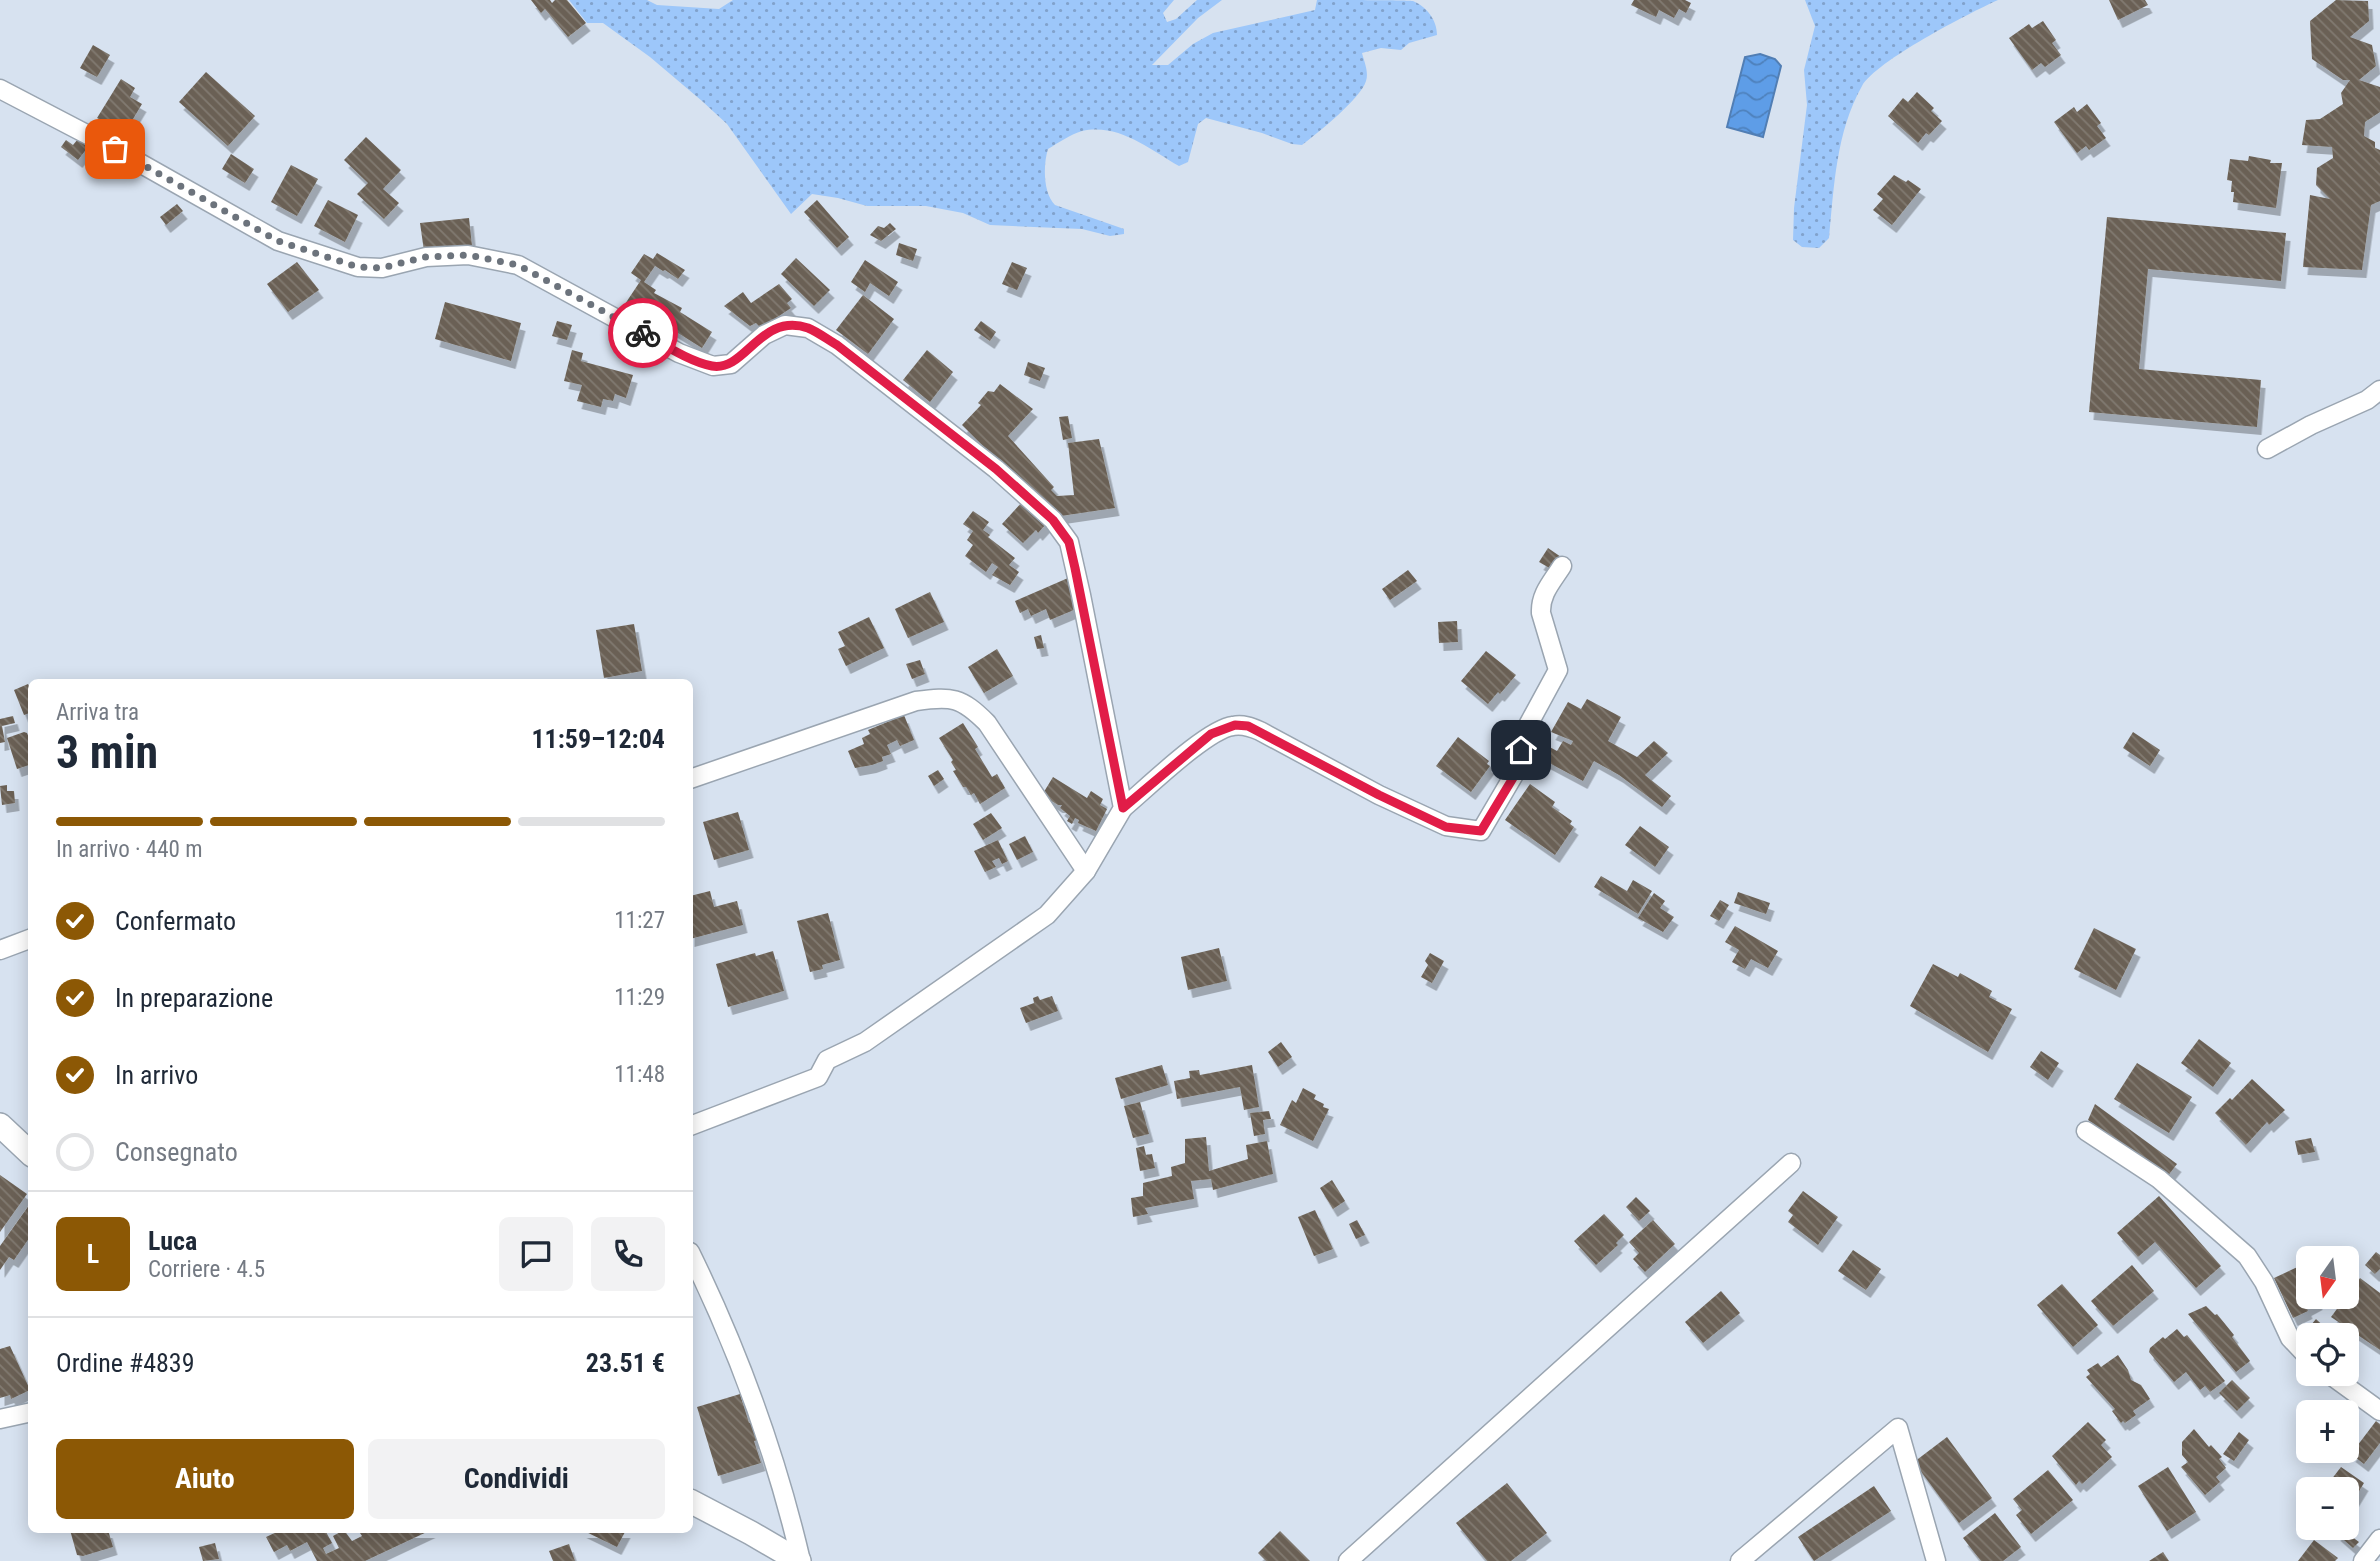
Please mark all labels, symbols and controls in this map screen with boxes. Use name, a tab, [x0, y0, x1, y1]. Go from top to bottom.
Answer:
pin	[85, 119, 145, 179]
icon: bag	[96, 130, 134, 168]
courier	[608, 298, 678, 368]
icon: bike	[624, 314, 662, 352]
text: Arriva tra	[56, 699, 139, 726]
pin	[1491, 720, 1551, 780]
text: 11:59–12:04	[531, 724, 665, 754]
text: 3 min	[56, 725, 158, 779]
icon: home	[1502, 731, 1540, 769]
text: In arrivo · 440 m	[56, 836, 203, 863]
icon: check	[56, 902, 94, 940]
text: Confermato	[115, 906, 236, 936]
text: 11:27	[614, 907, 665, 934]
icon: check	[56, 979, 94, 1017]
text: In preparazione	[115, 983, 273, 1013]
text: 11:29	[614, 984, 665, 1011]
icon: check	[56, 1056, 94, 1094]
text: In arrivo	[115, 1060, 198, 1090]
text: 11:48	[614, 1061, 665, 1088]
text: Consegnato	[115, 1137, 238, 1167]
button: chat	[499, 1217, 573, 1291]
button: phone	[591, 1217, 665, 1291]
text: Luca	[148, 1226, 197, 1256]
text: L	[87, 1239, 99, 1269]
north arrow	[2296, 1246, 2359, 1309]
map controls	[2296, 1246, 2359, 1540]
text: Corriere · 4.5	[148, 1256, 265, 1283]
button: locate	[2296, 1323, 2359, 1386]
text: Ordine #4839	[56, 1348, 195, 1378]
text: 23.51 €	[586, 1348, 665, 1378]
button: +	[2296, 1400, 2359, 1463]
button: Aiuto	[56, 1439, 354, 1519]
button: Condividi	[368, 1439, 665, 1519]
button: −	[2296, 1477, 2359, 1540]

